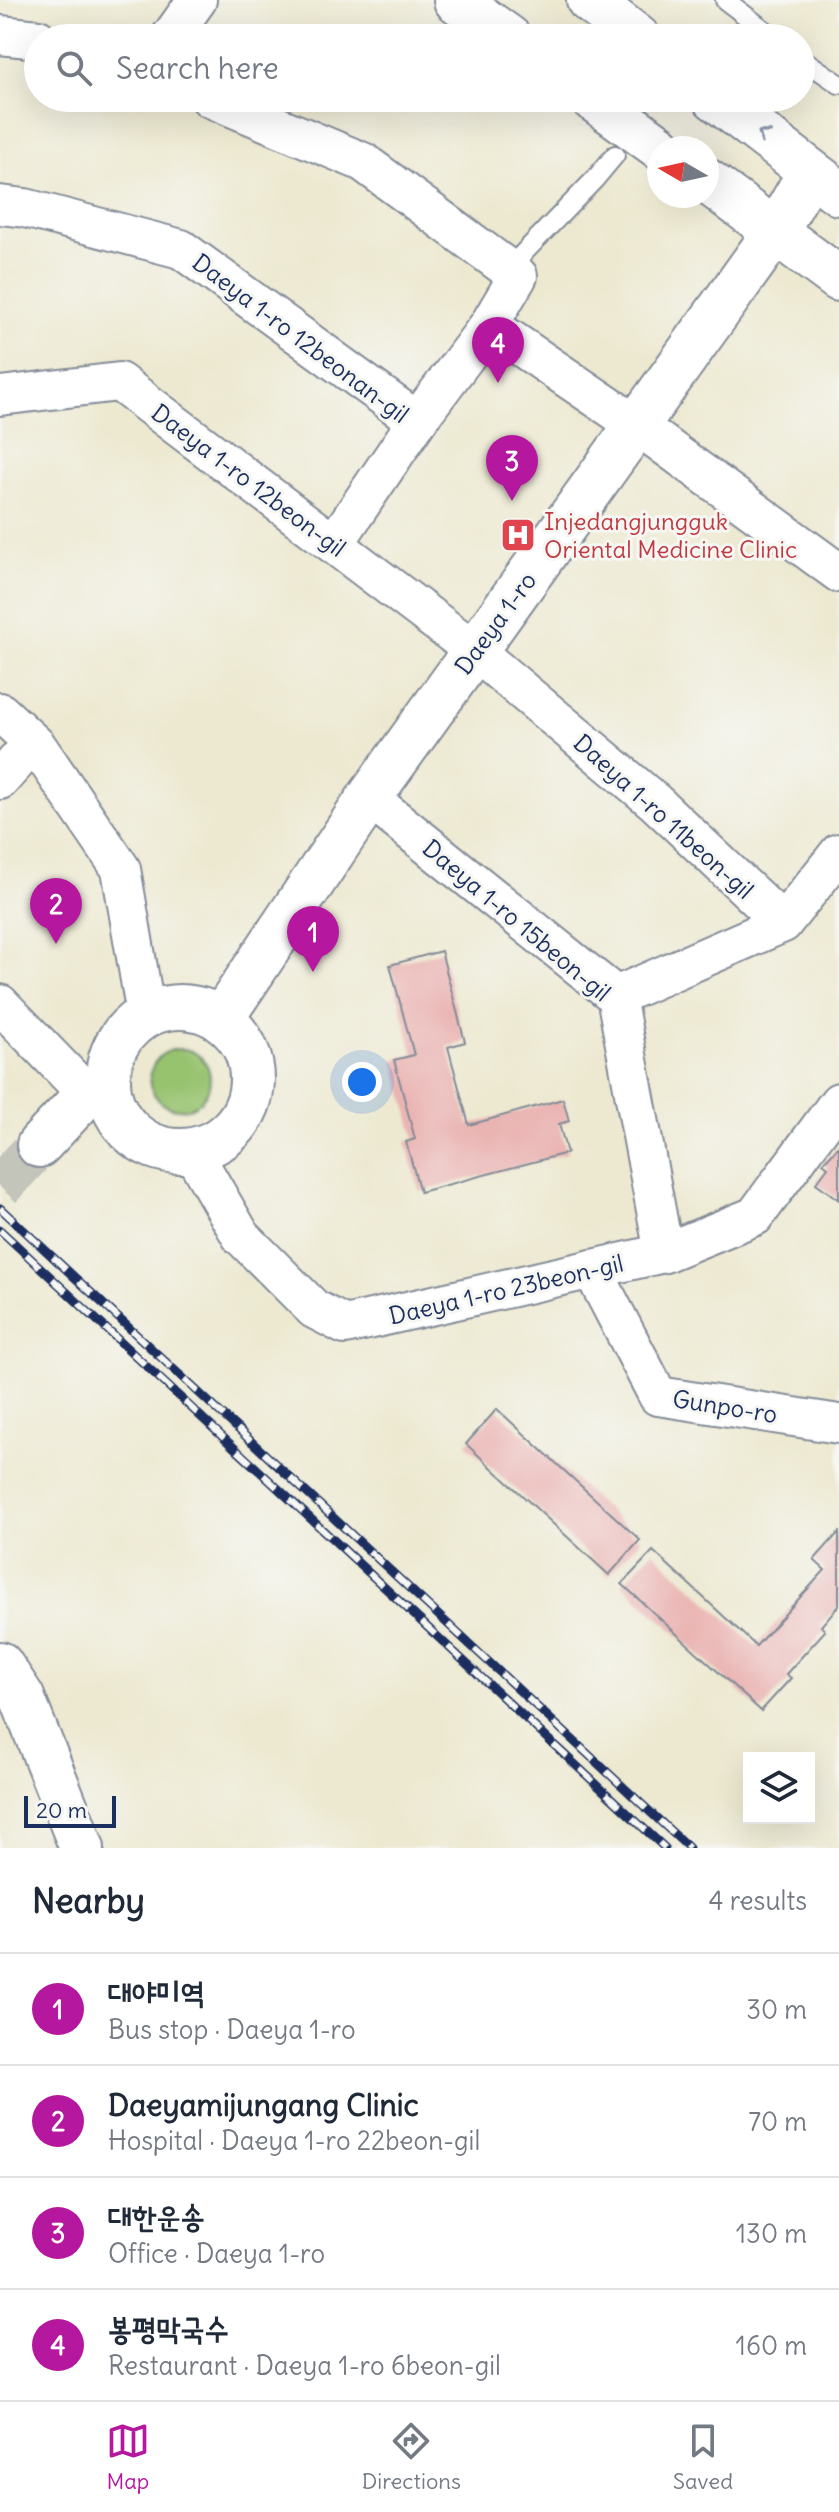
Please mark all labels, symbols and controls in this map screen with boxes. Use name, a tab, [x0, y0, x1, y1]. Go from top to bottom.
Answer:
search box	[24, 24, 815, 112]
icon: search	[52, 46, 96, 90]
text: Search here	[116, 49, 279, 87]
one-way arrow	[758, 130, 772, 145]
north arrow	[647, 136, 719, 208]
street label: Daeya 1-ro 12beonan-gil	[187, 247, 415, 429]
pin: 4	[472, 317, 524, 383]
street label: Daeya 1-ro 12beon-gil	[146, 397, 352, 563]
pin: 3	[486, 435, 538, 501]
place label: Injedangjungguk Oriental Medicine Clinic	[544, 506, 797, 564]
hospital icon: Injedangjungguk Oriental Medicine Clinic	[499, 516, 537, 554]
street label: Daeya 1-ro	[448, 566, 542, 680]
street label: Daeya 1-ro 11beon-gil	[568, 727, 760, 905]
street label: Daeya 1-ro 15beon-gil	[417, 833, 617, 1007]
pin: 2	[30, 878, 82, 944]
pin: 1	[287, 906, 339, 972]
your location	[342, 1062, 382, 1102]
street label: Daeya 1-ro 23beon-gil	[386, 1247, 626, 1331]
street label: Gunpo-ro	[671, 1383, 779, 1429]
map controls	[743, 1752, 815, 1824]
button: layers	[743, 1752, 815, 1824]
scale bar	[24, 1792, 116, 1828]
text: 20 m	[36, 1796, 87, 1824]
text: Nearby	[32, 1879, 145, 1922]
text: 4 results	[709, 1884, 807, 1917]
text: 대야미역	[108, 1973, 205, 2011]
text: 1	[53, 1993, 63, 2026]
text: 30 m	[746, 1993, 807, 2026]
text: Bus stop · Daeya 1-ro	[108, 2013, 356, 2046]
text: Daeyamijungang Clinic	[108, 2086, 419, 2124]
text: 2	[51, 2105, 65, 2138]
text: 70 m	[748, 2105, 807, 2138]
text: Hospital · Daeya 1-ro 22beon-gil	[108, 2124, 480, 2157]
text: 대한운송	[108, 2197, 205, 2235]
text: 3	[51, 2217, 65, 2250]
text: 130 m	[736, 2217, 807, 2250]
text: Office · Daeya 1-ro	[108, 2237, 325, 2270]
text: 봉평막국수	[108, 2309, 229, 2347]
text: 4	[50, 2329, 66, 2362]
text: 160 m	[736, 2329, 807, 2362]
text: Restaurant · Daeya 1-ro 6beon-gil	[108, 2349, 501, 2382]
tab: Map	[106, 2419, 150, 2495]
tab: Directions	[362, 2419, 461, 2495]
tab: Saved	[673, 2419, 733, 2495]

